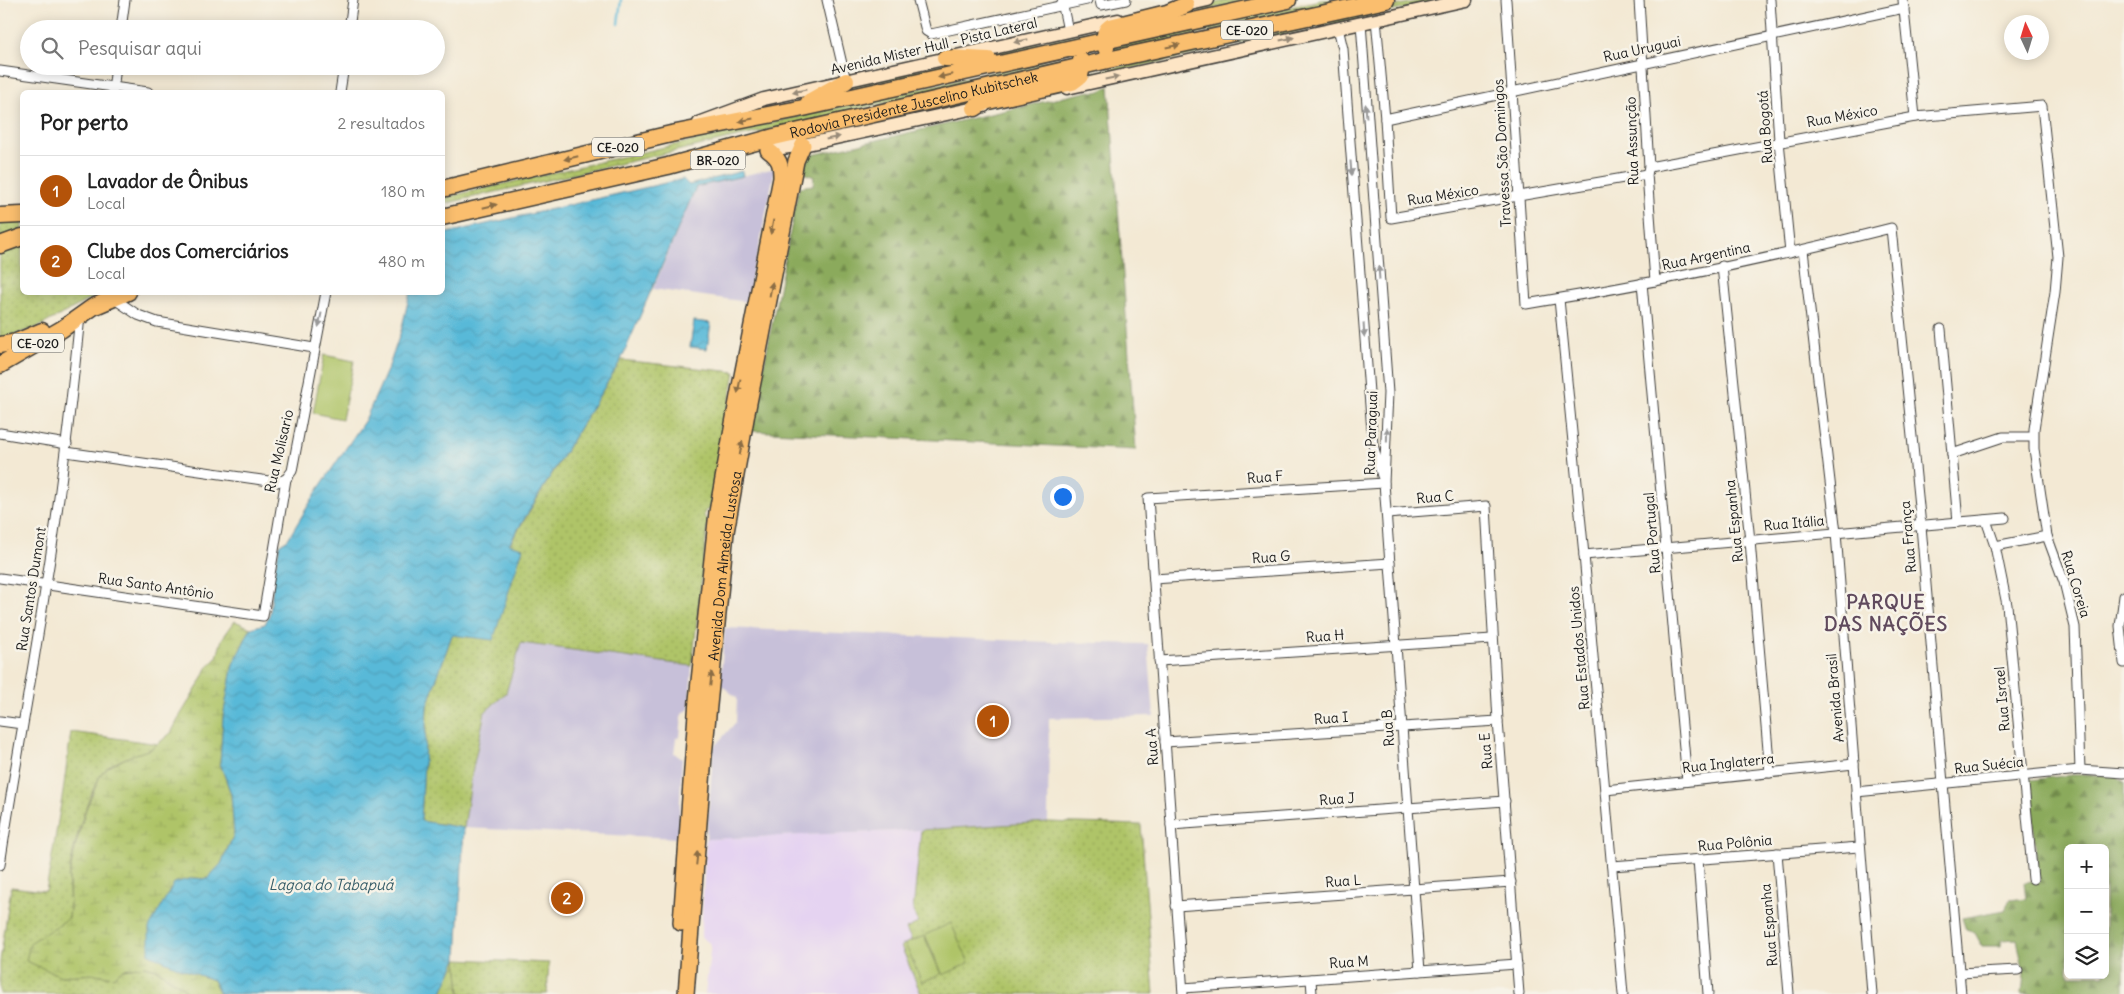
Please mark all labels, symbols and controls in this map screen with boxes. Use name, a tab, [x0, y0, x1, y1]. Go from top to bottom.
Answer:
street label: Avenida Mister Hull - Pista Lateral	[829, 13, 1039, 79]
north arrow	[2004, 15, 2049, 60]
search box	[20, 20, 445, 75]
road number: CE-020	[1221, 20, 1273, 40]
street label: Rua Uruguai	[1602, 32, 1682, 66]
icon: search	[38, 34, 66, 62]
one-way arrow	[1280, 35, 1295, 43]
text: Pesquisar aqui	[78, 36, 202, 60]
one-way arrow	[1012, 38, 1028, 46]
one-way arrow	[1166, 42, 1181, 50]
street label: Rodovia Presidente Juscelino Kubitschek	[788, 67, 1040, 142]
one-way arrow	[937, 72, 952, 80]
one-way arrow	[1104, 73, 1120, 81]
street label: Travessa São Domingos	[1489, 78, 1515, 228]
one-way arrow	[791, 87, 806, 95]
street label: Rua Bogotá	[1753, 90, 1777, 164]
street label: Rua Assunção	[1621, 96, 1643, 186]
street label: Rua México	[1805, 101, 1879, 131]
one-way arrow	[1362, 102, 1370, 118]
text: Por perto	[40, 109, 128, 136]
text: 2 resultados	[337, 113, 425, 133]
one-way arrow	[738, 116, 754, 124]
one-way arrow	[826, 134, 842, 142]
road number: CE-020	[592, 138, 644, 156]
road number: BR-020	[690, 150, 746, 170]
one-way arrow	[563, 154, 578, 162]
one-way arrow	[1348, 160, 1356, 176]
text: Lavador de Ônibus	[87, 169, 248, 193]
street label: Rua México	[1406, 180, 1480, 210]
text: 1	[53, 181, 59, 201]
text: 180 m	[381, 181, 425, 201]
text: Local	[87, 193, 125, 213]
one-way arrow	[483, 202, 498, 210]
one-way arrow	[767, 220, 775, 236]
street label: Rua Argentina	[1660, 238, 1752, 274]
text: Clube dos Comerciários	[87, 239, 289, 263]
text: 2	[52, 251, 60, 271]
text: 480 m	[378, 251, 425, 271]
text: Local	[87, 263, 125, 283]
one-way arrow	[1374, 264, 1382, 280]
one-way arrow	[767, 281, 775, 296]
one-way arrow	[316, 313, 324, 328]
one-way arrow	[1360, 322, 1368, 338]
road number: CE-020	[12, 333, 64, 352]
one-way arrow	[735, 379, 743, 395]
street label: Rua Paraguai	[1361, 390, 1381, 476]
street label: Rua Molisario	[261, 408, 297, 494]
one-way arrow	[1383, 426, 1391, 442]
one-way arrow	[737, 440, 745, 456]
street label: Rua F	[1246, 467, 1284, 487]
street label: Avenida Dom Almeida Lustosa	[704, 470, 746, 662]
street label: Rua Espanha	[1721, 479, 1747, 563]
your location	[1050, 484, 1076, 510]
street label: Rua C	[1416, 486, 1454, 508]
street label: Rua Portugal	[1639, 491, 1665, 575]
street label: Rua França	[1896, 500, 1920, 574]
street label: Rua Itália	[1763, 511, 1825, 535]
street label: Rua Santos Dumont	[12, 525, 50, 652]
street label: Rua G	[1251, 547, 1291, 567]
street label: Rua Coreia	[2057, 548, 2095, 620]
street label: Rua Santo Antônio	[97, 569, 215, 603]
street label: Rua Estados Unidos	[1565, 585, 1593, 711]
district label: PARQUE DAS NAÇÕES	[1824, 590, 1948, 636]
street label: Rua H	[1305, 626, 1345, 646]
street label: Avenida Brasil	[1822, 653, 1848, 743]
street label: Rua Israel	[1990, 666, 2014, 732]
one-way arrow	[707, 671, 715, 687]
pin: 1	[977, 702, 1009, 740]
street label: Rua I	[1313, 708, 1349, 728]
street label: Rua B	[1378, 709, 1398, 747]
street label: Rua A	[1142, 728, 1162, 766]
street label: Rua E	[1475, 732, 1497, 770]
street label: Rua Inglaterra	[1681, 749, 1775, 777]
street label: Rua Suécia	[1953, 752, 2025, 778]
street label: Rua J	[1319, 789, 1355, 809]
street label: Rua Polônia	[1697, 831, 1773, 855]
map controls	[2064, 844, 2109, 979]
button: +	[2064, 844, 2109, 889]
one-way arrow	[694, 850, 702, 866]
street label: Rua L	[1324, 871, 1362, 891]
water label: Lagoa do Tabapuá	[269, 875, 395, 894]
pin: 2	[551, 879, 583, 917]
street label: Rua Espanha	[1756, 883, 1782, 967]
button: −	[2064, 889, 2109, 934]
button: layers	[2064, 934, 2109, 979]
street label: Rua M	[1329, 952, 1369, 972]

